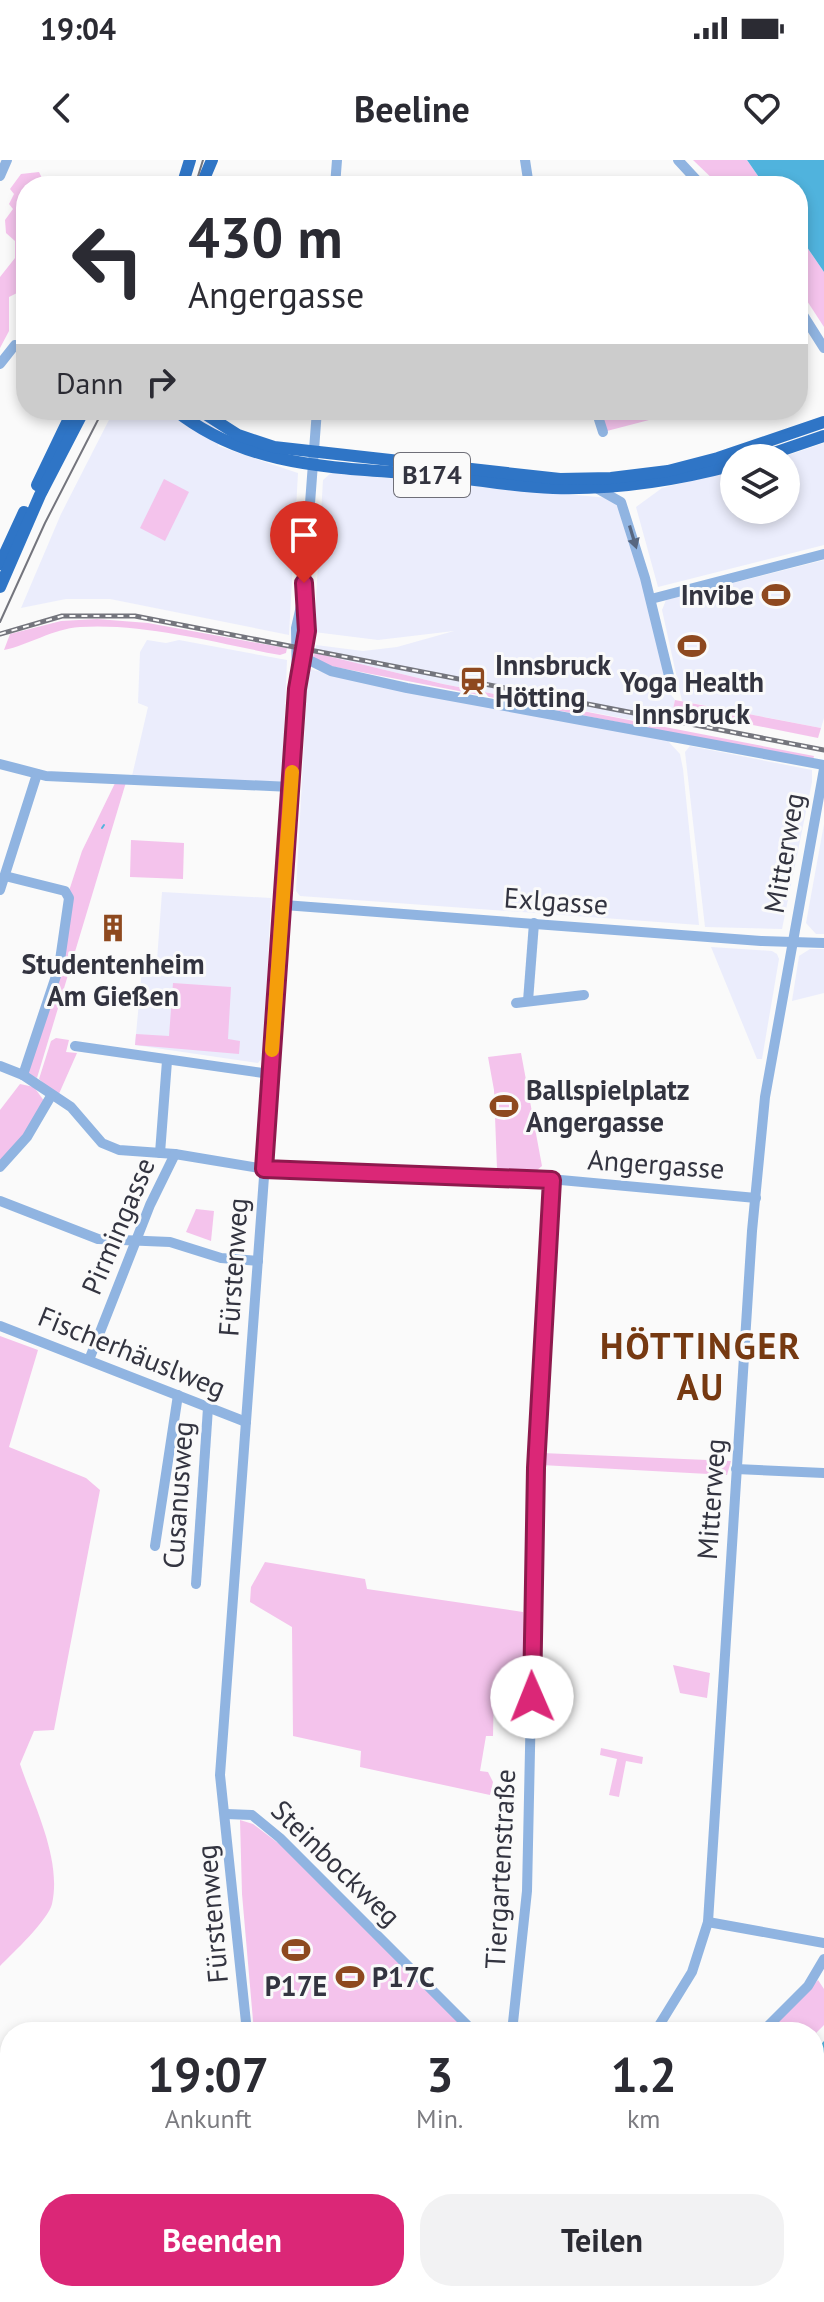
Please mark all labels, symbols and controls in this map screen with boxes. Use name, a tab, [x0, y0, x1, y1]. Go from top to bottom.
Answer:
text: 19:04	[40, 9, 116, 48]
text: Beeline	[354, 85, 470, 132]
icon: back	[40, 86, 84, 130]
icon: heart	[740, 86, 784, 130]
text: 430 m	[188, 201, 343, 273]
icon: left	[56, 208, 160, 312]
text: Angergasse	[188, 271, 364, 318]
icon: right	[139, 360, 183, 404]
text: Dann	[56, 363, 123, 402]
map controls	[720, 444, 800, 524]
button: layers	[720, 444, 800, 524]
road number: B174	[394, 453, 470, 497]
pin	[270, 501, 338, 583]
icon: arrive	[282, 513, 326, 557]
one-way arrow	[627, 526, 639, 550]
place label: Invibe	[681, 576, 754, 613]
sports icon: Invibe	[761, 580, 791, 610]
sports icon: Yoga Health Innsbruck	[677, 631, 707, 661]
place label: Innsbruck Hötting	[495, 646, 611, 715]
place label: Yoga Health Innsbruck	[619, 663, 764, 732]
station icon: Innsbruck Hötting	[458, 666, 488, 696]
street label: Mitterweg	[755, 790, 812, 916]
street label: Exlgasse	[503, 878, 609, 923]
building icon: Studentenheim Am Gießen	[98, 913, 128, 943]
place label: Studentenheim Am Gießen	[22, 945, 204, 1014]
place label: Ballspielplatz Angergasse	[526, 1071, 690, 1140]
sports icon: Ballspielplatz Angergasse	[489, 1091, 519, 1121]
street label: Angergasse	[586, 1140, 726, 1187]
street label: Pirmingasse	[72, 1152, 163, 1300]
street label: Fürstenweg	[209, 1196, 256, 1338]
street label: Fischerhäuslweg	[33, 1297, 231, 1406]
district label: HÖTTINGER AU	[600, 1322, 802, 1410]
street label: Cusanusweg	[154, 1420, 201, 1570]
street label: Mitterweg	[688, 1437, 733, 1561]
position arrow	[490, 1655, 574, 1739]
street label: Tiergartenstraße	[476, 1768, 523, 1970]
street label: Steinbockweg	[264, 1792, 409, 1934]
street label: Fürstenweg	[187, 1843, 236, 1985]
sports icon: P17E	[281, 1935, 311, 1965]
place label: P17C	[372, 1958, 435, 1995]
sports icon: P17C	[335, 1962, 365, 1992]
place label: P17E	[265, 1967, 327, 2004]
text: 19:07	[147, 2043, 269, 2105]
text: 3	[426, 2043, 453, 2105]
text: 1.2	[611, 2043, 677, 2105]
text: Ankunft	[165, 2102, 251, 2135]
text: Min.	[416, 2102, 463, 2135]
text: km	[627, 2102, 660, 2135]
button: Beenden	[40, 2194, 404, 2286]
button: Teilen	[420, 2194, 784, 2286]

